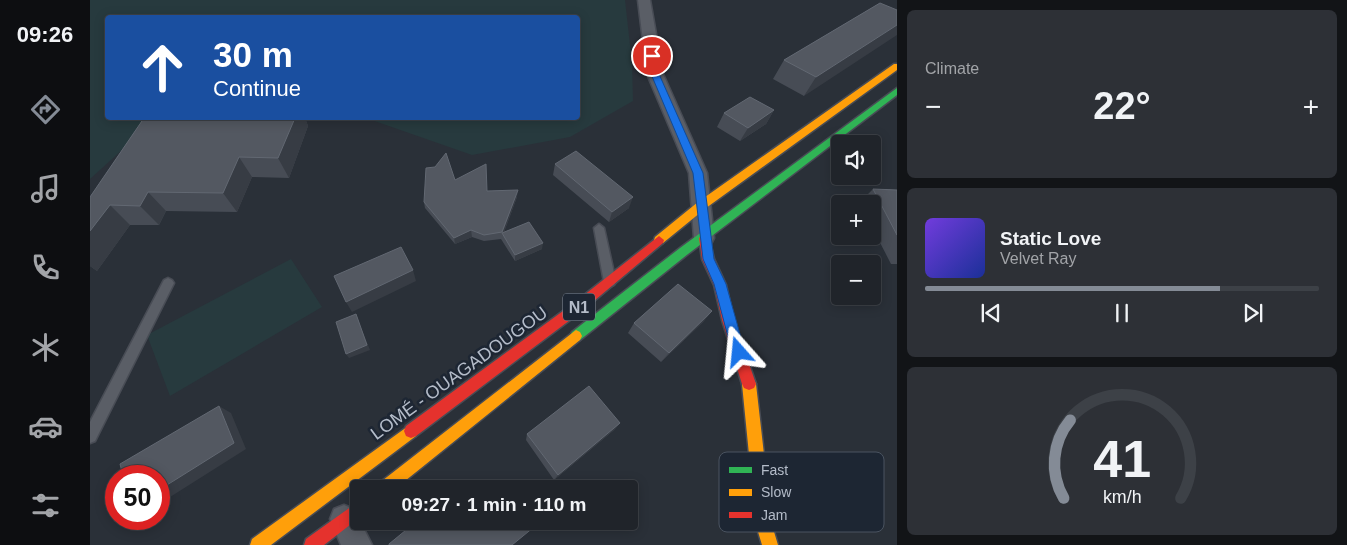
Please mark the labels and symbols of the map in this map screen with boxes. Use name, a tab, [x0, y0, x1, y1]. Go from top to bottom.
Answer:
pin	[631, 35, 673, 77]
road number: N1	[563, 294, 595, 320]
street label: LOMÉ - OUAGADOUGOU	[367, 302, 551, 444]
position arrow	[712, 325, 764, 377]
legend	[719, 452, 884, 532]
text: Fast	[761, 462, 788, 478]
speed limit sign: 50	[105, 465, 170, 530]
text: Slow	[761, 484, 792, 500]
text: Jam	[761, 507, 787, 523]

